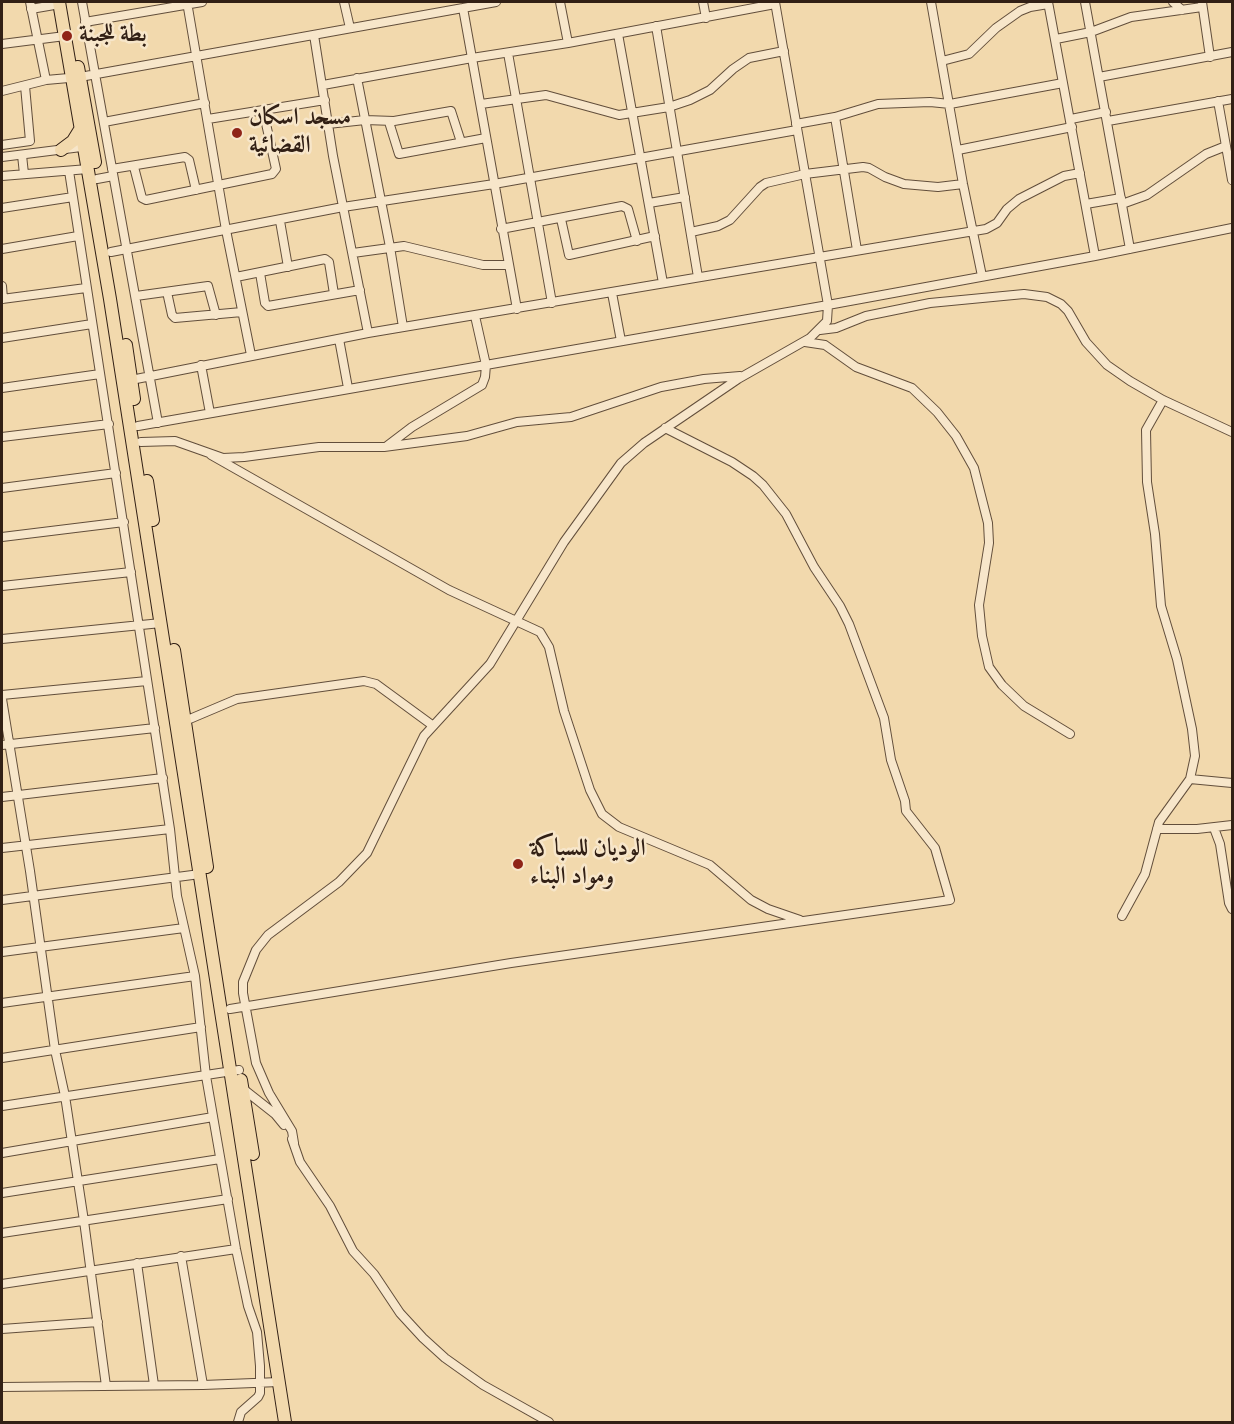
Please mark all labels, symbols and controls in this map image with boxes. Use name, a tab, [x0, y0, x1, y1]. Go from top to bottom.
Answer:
place label: بطة للجبنة	[79, 22, 147, 50]
marker: بطة للجبنة	[60, 29, 74, 43]
place label: مسجد اسكان القضائية	[249, 105, 351, 161]
marker: مسجد اسكان القضائية	[230, 126, 244, 140]
place label: الوديان للسباكة ومواد البناء	[530, 836, 646, 892]
marker: الوديان للسباكة ومواد البناء	[511, 857, 525, 871]

